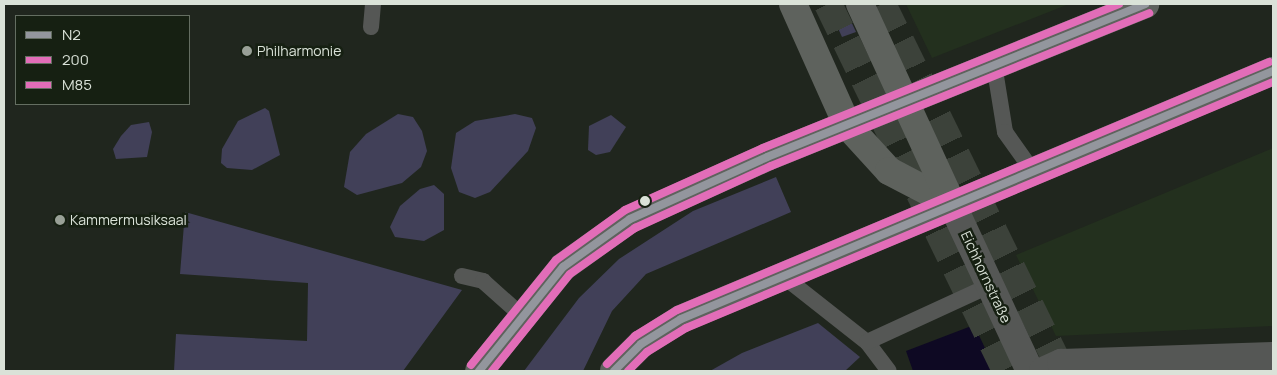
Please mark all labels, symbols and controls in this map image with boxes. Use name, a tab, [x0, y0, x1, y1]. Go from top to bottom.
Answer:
legend	[15, 15, 190, 105]
text: N2	[62, 24, 81, 45]
place label: Philharmonie	[257, 43, 341, 59]
marker: Philharmonie	[241, 45, 253, 57]
text: 200	[62, 49, 89, 70]
text: M85	[62, 74, 92, 95]
unlabelled marker	[640, 196, 650, 206]
place label: Kammermusiksaal	[70, 212, 187, 228]
marker: Kammermusiksaal	[54, 214, 66, 226]
street label: Eichhornstraße	[957, 228, 1015, 326]

